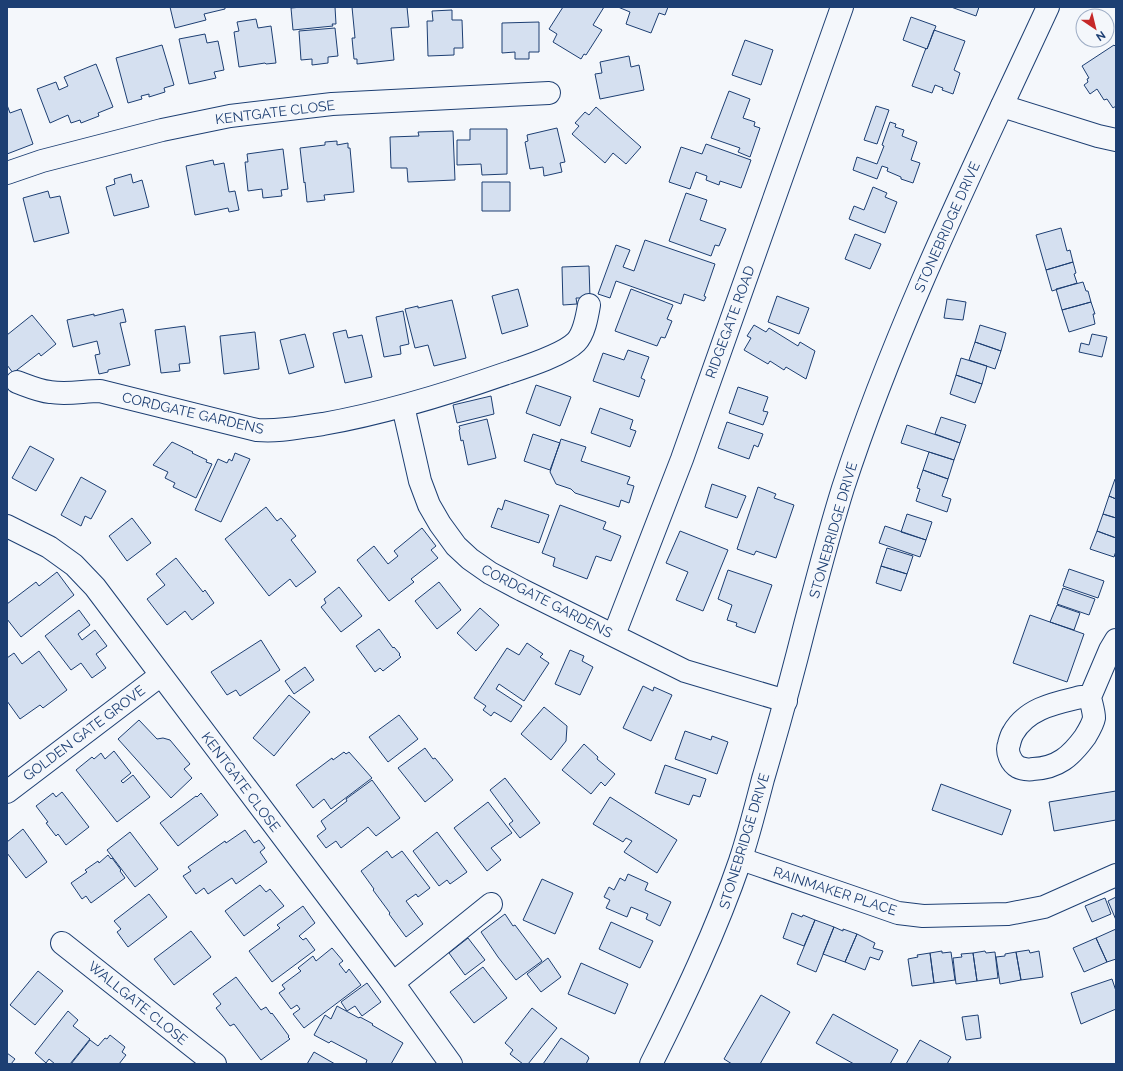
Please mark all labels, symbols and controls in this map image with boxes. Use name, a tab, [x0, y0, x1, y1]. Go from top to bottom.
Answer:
north arrow	[1075, 8, 1115, 48]
text: N	[1093, 28, 1108, 44]
street label: KENTGATE CLOSE	[214, 97, 336, 127]
street label: STONEBRIDGE DRIVE	[911, 159, 983, 295]
street label: RIDGEGATE ROAD	[702, 263, 758, 381]
street label: CORDGATE GARDENS	[121, 389, 266, 437]
street label: STONEBRIDGE DRIVE	[806, 460, 860, 600]
street label: CORDGATE GARDENS	[479, 561, 616, 641]
street label: GOLDEN GATE GROVE	[20, 682, 148, 784]
street label: KENTGATE CLOSE	[198, 729, 284, 835]
street label: STONEBRIDGE DRIVE	[716, 771, 772, 911]
street label: RAINMAKER PLACE	[771, 863, 899, 919]
street label: WALLGATE CLOSE	[85, 958, 191, 1048]

